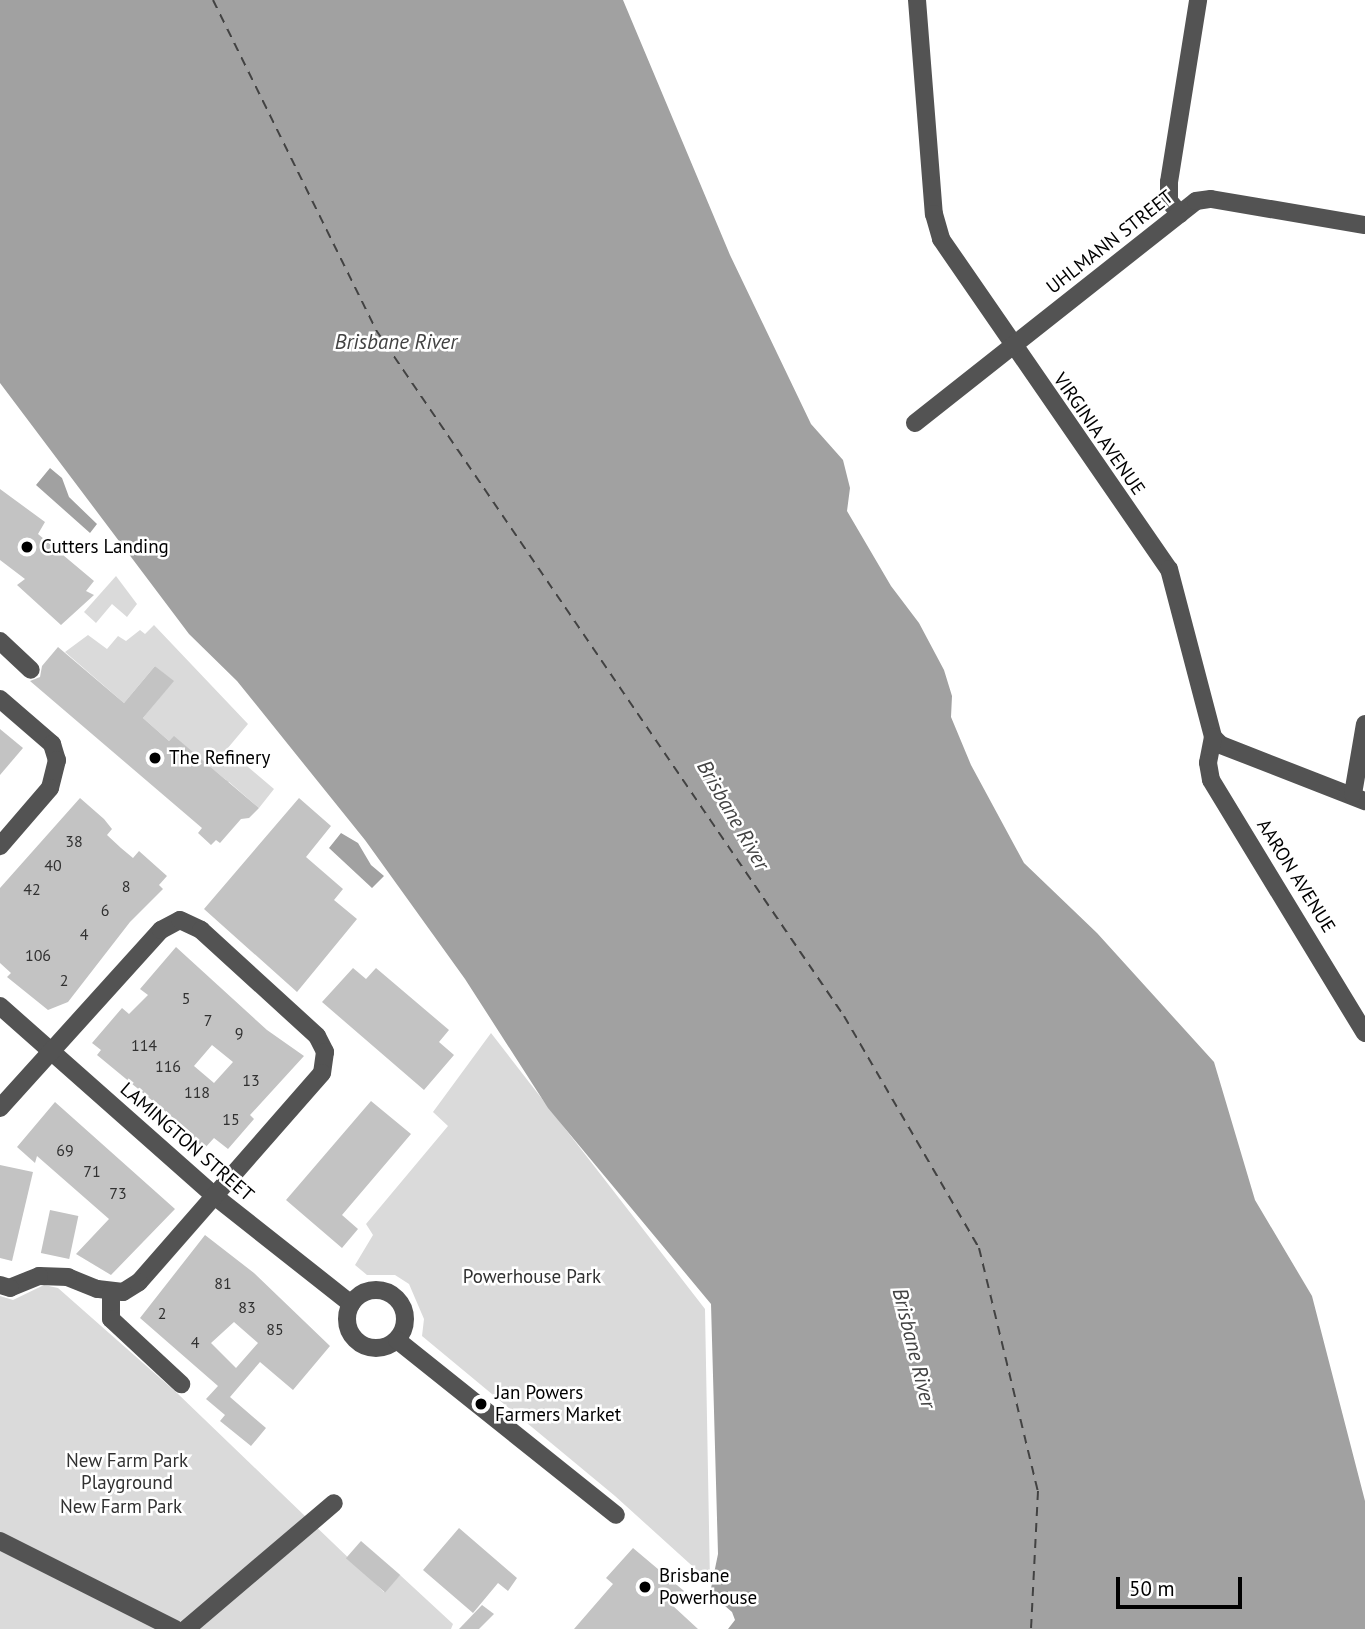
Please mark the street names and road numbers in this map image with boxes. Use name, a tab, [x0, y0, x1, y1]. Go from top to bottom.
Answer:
street label: UHLMANN STREET	[1042, 185, 1178, 299]
street label: VIRGINIA AVENUE	[1048, 368, 1150, 500]
street label: AARON AVENUE	[1252, 815, 1340, 937]
street label: LAMINGTON STREET	[116, 1078, 258, 1206]

